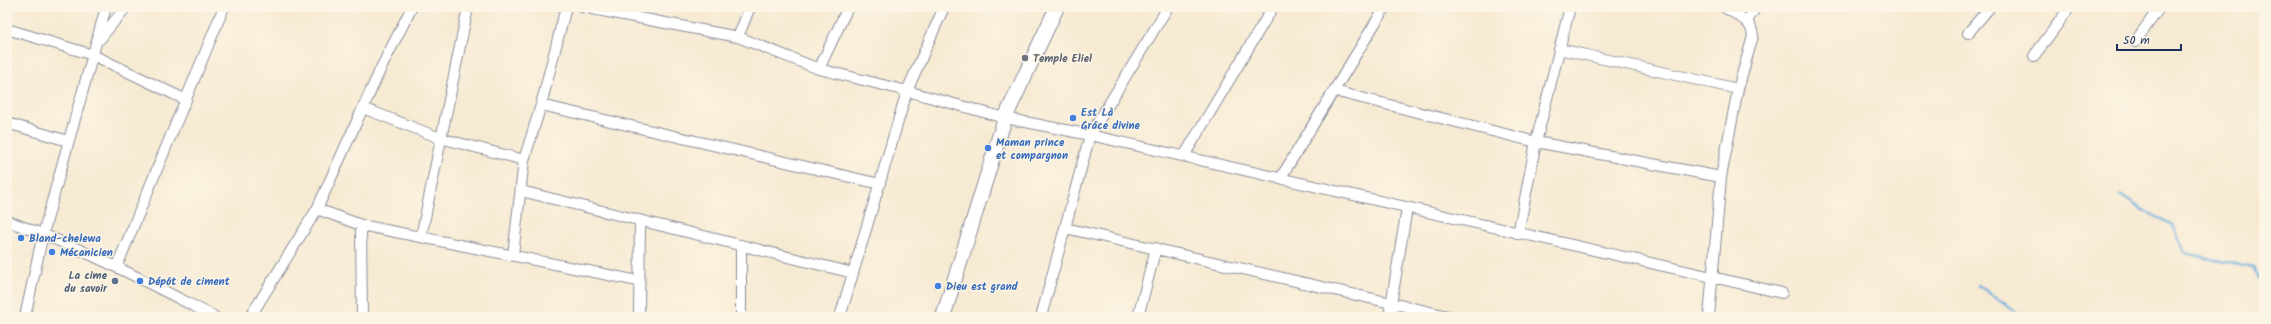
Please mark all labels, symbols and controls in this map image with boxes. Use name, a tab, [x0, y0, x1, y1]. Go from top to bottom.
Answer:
scale bar	[2117, 26, 2181, 52]
text: 50 m	[2123, 31, 2150, 50]
place label: Temple Eliel	[1033, 50, 1092, 68]
marker: Temple Eliel	[1020, 53, 1030, 63]
place label: Est Là Grâce divine	[1081, 104, 1141, 135]
marker: Est Là Grâce divine	[1068, 113, 1078, 123]
place label: Maman prince et compargnon	[996, 134, 1068, 165]
marker: Maman prince et compargnon	[983, 143, 993, 153]
place label: Bland-chelewa	[29, 230, 101, 248]
marker: Bland-chelewa	[16, 233, 26, 243]
place label: Mécanicien	[60, 244, 113, 262]
marker: Mécanicien	[47, 247, 57, 257]
place label: La cime du savoir	[64, 267, 108, 298]
place label: Dépôt de ciment	[148, 273, 231, 291]
marker: La cime du savoir	[110, 276, 120, 286]
marker: Dépôt de ciment	[135, 276, 145, 286]
place label: Dieu est grand	[946, 278, 1019, 296]
marker: Dieu est grand	[933, 281, 943, 291]

